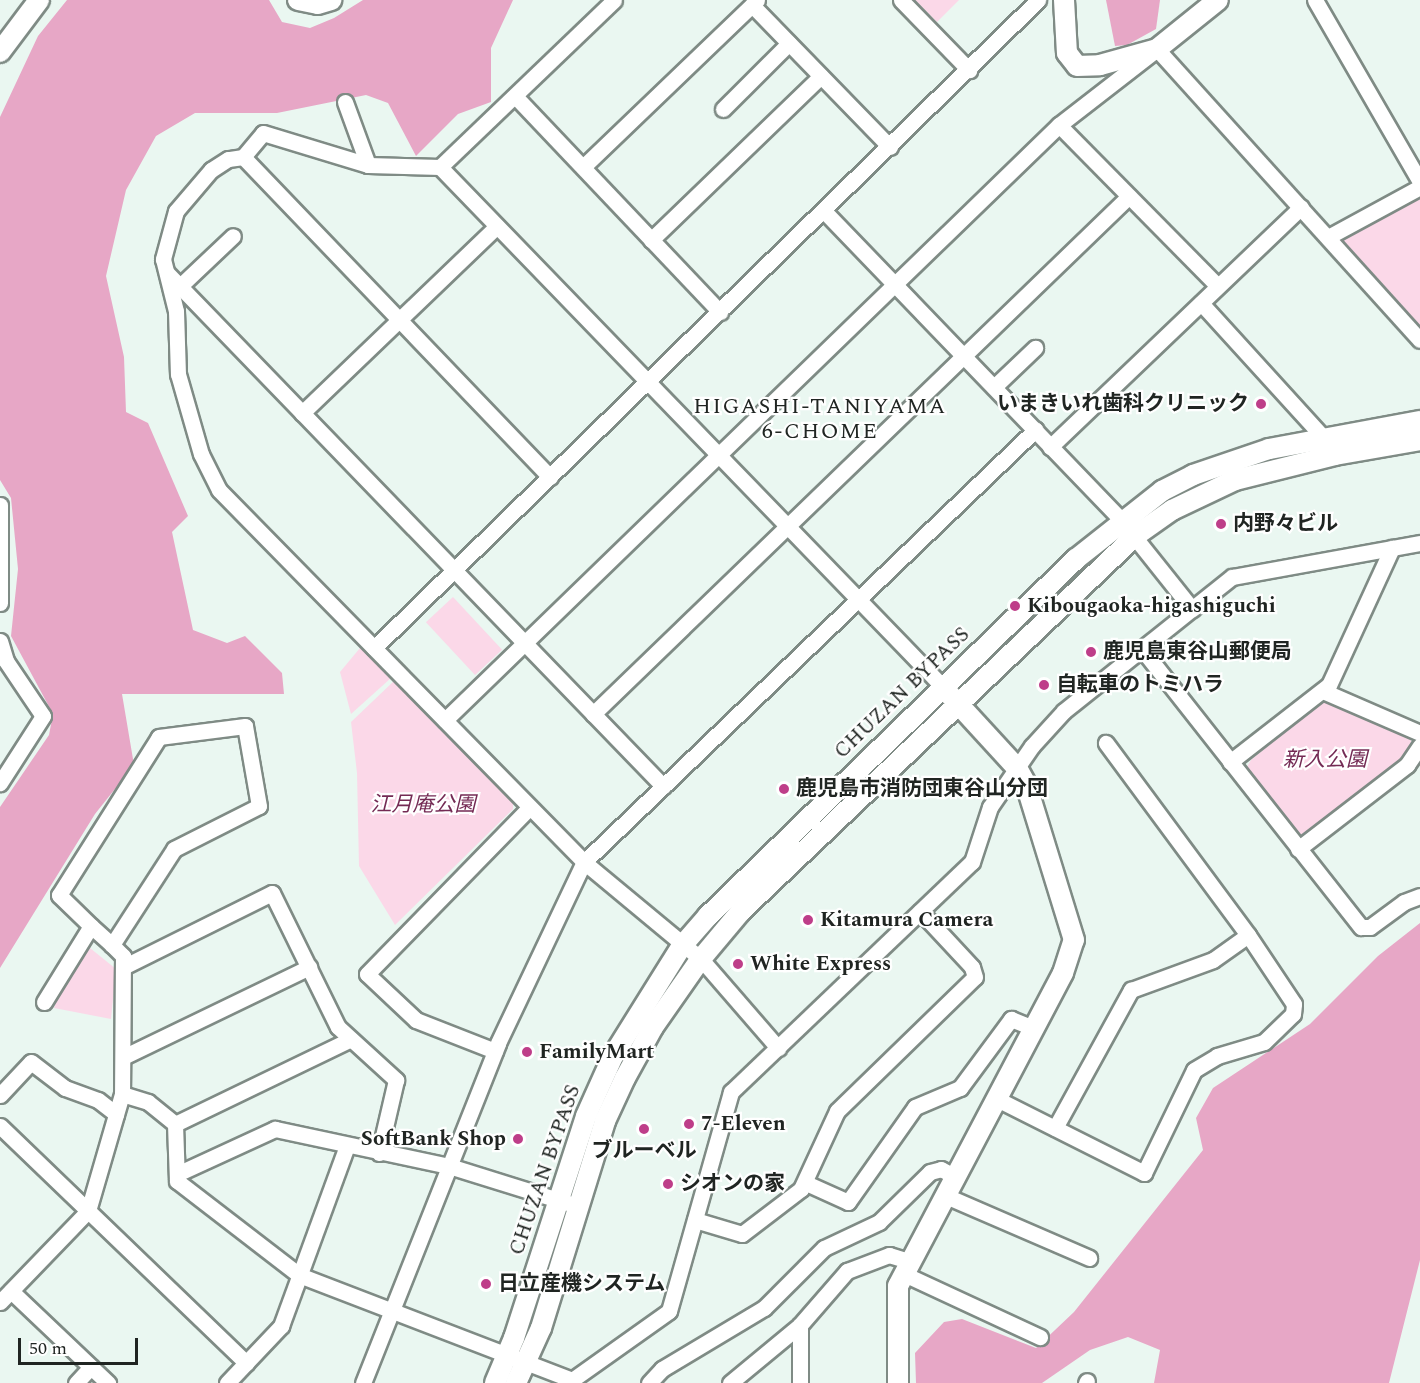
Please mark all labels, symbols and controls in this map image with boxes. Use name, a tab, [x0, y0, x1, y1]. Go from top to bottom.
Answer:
place label: いまきいれ歯科クリニック	[997, 391, 1249, 417]
district label: HIGASHI-TANIYAMA 6-CHOME	[693, 393, 947, 445]
marker: いまきいれ歯科クリニック	[1254, 397, 1268, 411]
place label: 内野々ビル	[1233, 511, 1338, 537]
marker: 内野々ビル	[1214, 517, 1228, 531]
place label: Kibougaoka-higashiguchi	[1027, 593, 1276, 619]
marker: Kibougaoka-higashiguchi	[1008, 599, 1022, 613]
street label: CHUZAN BYPASS	[829, 622, 975, 764]
place label: 鹿児島東谷山郵便局	[1103, 639, 1292, 665]
marker: 鹿児島東谷山郵便局	[1084, 645, 1098, 659]
place label: 自転車のトミハラ	[1056, 672, 1224, 698]
marker: 自転車のトミハラ	[1037, 678, 1051, 692]
park label: 新入公園	[1283, 747, 1367, 773]
place label: 鹿児島市消防団東谷山分団	[796, 776, 1048, 802]
marker: 鹿児島市消防団東谷山分団	[777, 782, 791, 796]
park label: 江月庵公園	[371, 792, 475, 818]
place label: Kitamura Camera	[820, 907, 993, 933]
marker: Kitamura Camera	[801, 913, 815, 927]
place label: White Express	[750, 951, 891, 977]
marker: White Express	[731, 957, 745, 971]
place label: FamilyMart	[539, 1039, 654, 1065]
marker: FamilyMart	[520, 1045, 534, 1059]
street label: CHUZAN BYPASS	[504, 1082, 586, 1258]
place label: 7-Eleven	[701, 1111, 786, 1137]
marker: 7-Eleven	[682, 1117, 696, 1131]
marker: ブルーベル	[637, 1122, 651, 1136]
place label: SoftBank Shop	[361, 1126, 506, 1152]
marker: SoftBank Shop	[511, 1132, 525, 1146]
place label: ブルーベル	[592, 1138, 696, 1164]
place label: シオンの家	[680, 1171, 785, 1197]
marker: シオンの家	[661, 1177, 675, 1191]
place label: 日立産機システム	[498, 1271, 666, 1297]
marker: 日立産機システム	[479, 1277, 493, 1291]
scale bar	[21, 1326, 141, 1364]
text: 50 m	[29, 1335, 67, 1362]

